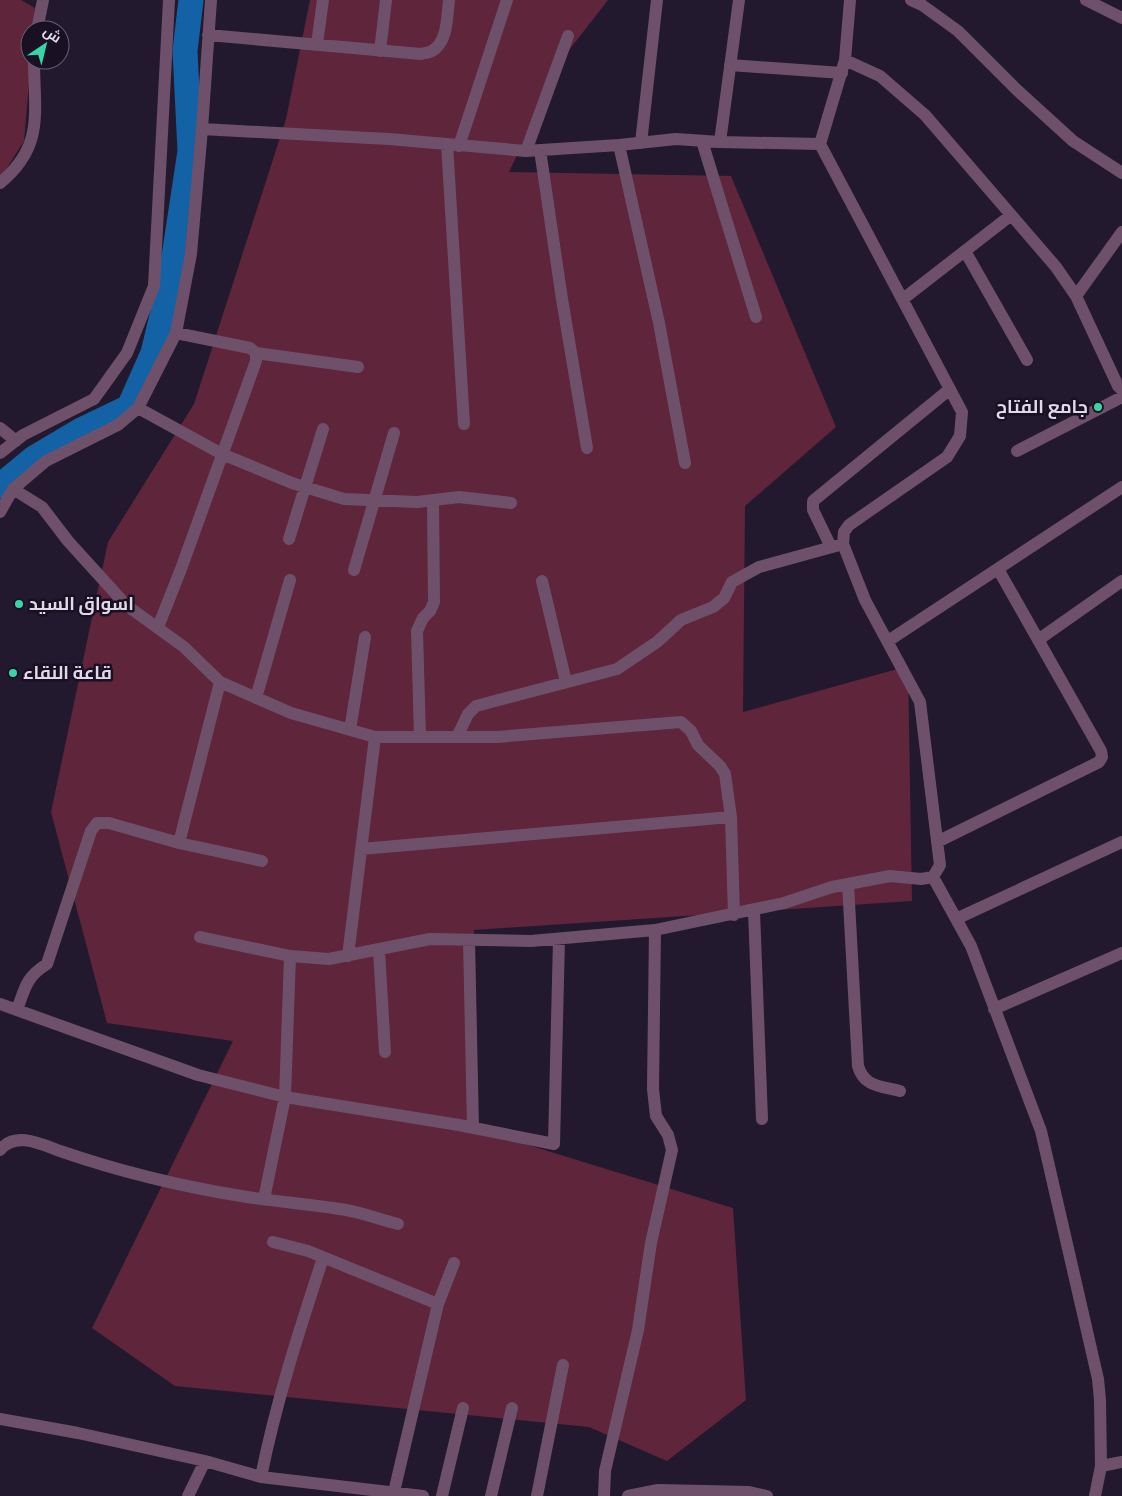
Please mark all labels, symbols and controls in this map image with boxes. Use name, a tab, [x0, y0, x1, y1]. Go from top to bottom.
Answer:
north arrow	[20, 20, 70, 70]
text: ش	[39, 21, 66, 48]
place label: جامع الفتاح	[996, 394, 1088, 419]
marker: جامع الفتاح	[1092, 401, 1104, 413]
place label: اسواق السيد	[29, 591, 134, 616]
marker: اسواق السيد	[13, 598, 25, 610]
place label: قاعة النقاء	[23, 660, 112, 685]
marker: قاعة النقاء	[7, 667, 19, 679]

